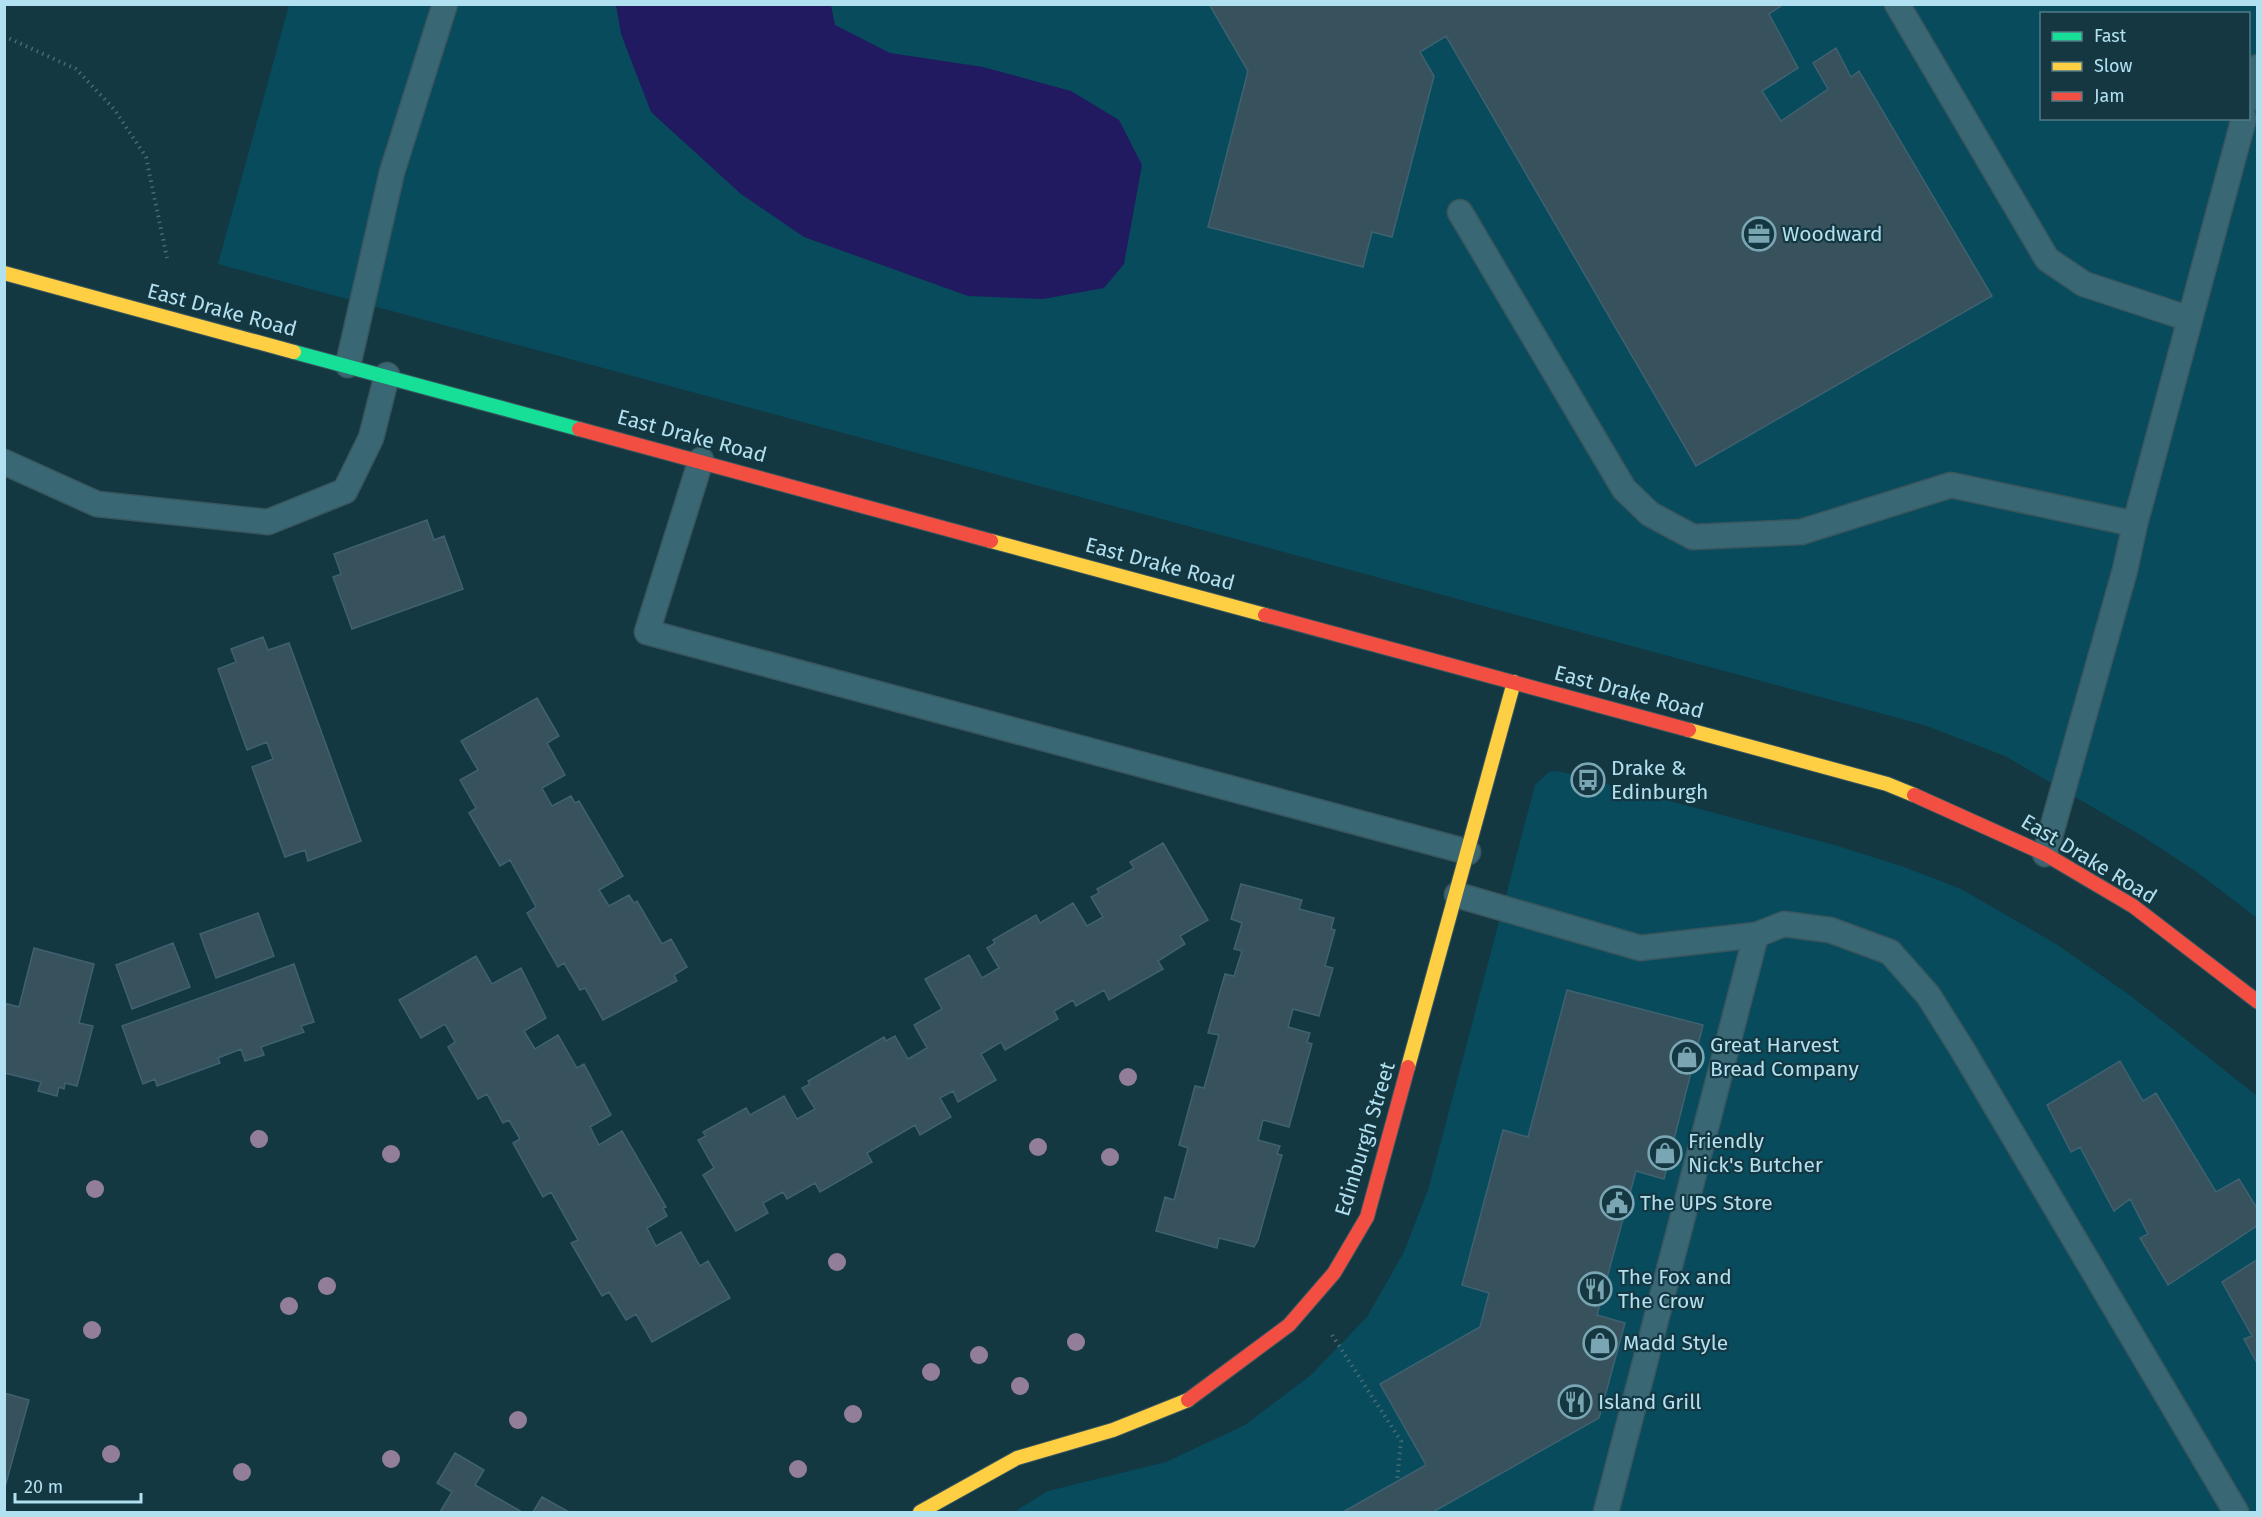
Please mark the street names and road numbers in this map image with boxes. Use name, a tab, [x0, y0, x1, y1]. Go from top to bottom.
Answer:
street label: East Drake Road	[145, 278, 299, 342]
street label: East Drake Road	[615, 404, 769, 468]
street label: East Drake Road	[1083, 532, 1237, 596]
street label: East Drake Road	[1552, 660, 1706, 724]
street label: East Drake Road	[2017, 808, 2161, 910]
street label: Edinburgh Street	[1329, 1058, 1401, 1219]

